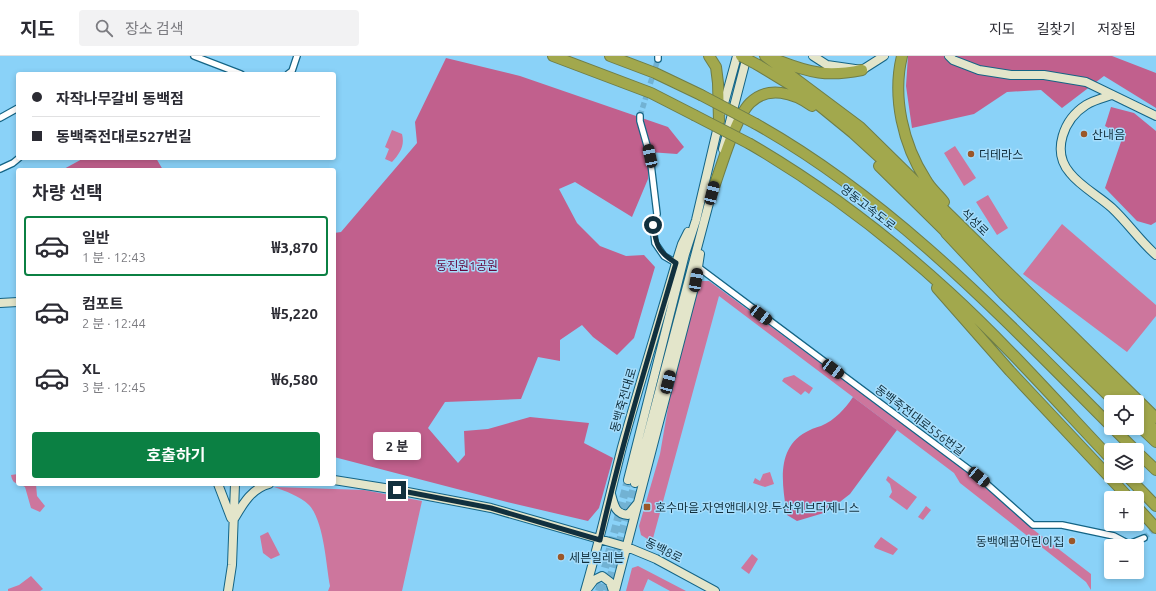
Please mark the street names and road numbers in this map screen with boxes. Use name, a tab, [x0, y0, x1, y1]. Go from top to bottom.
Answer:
street label: 영동고속도로	[838, 181, 898, 233]
street label: 석성로	[959, 206, 991, 238]
street label: 동백죽전대로	[608, 366, 638, 434]
street label: 동백죽전대로556번길	[873, 382, 967, 458]
street label: 동백8로	[643, 535, 685, 565]

